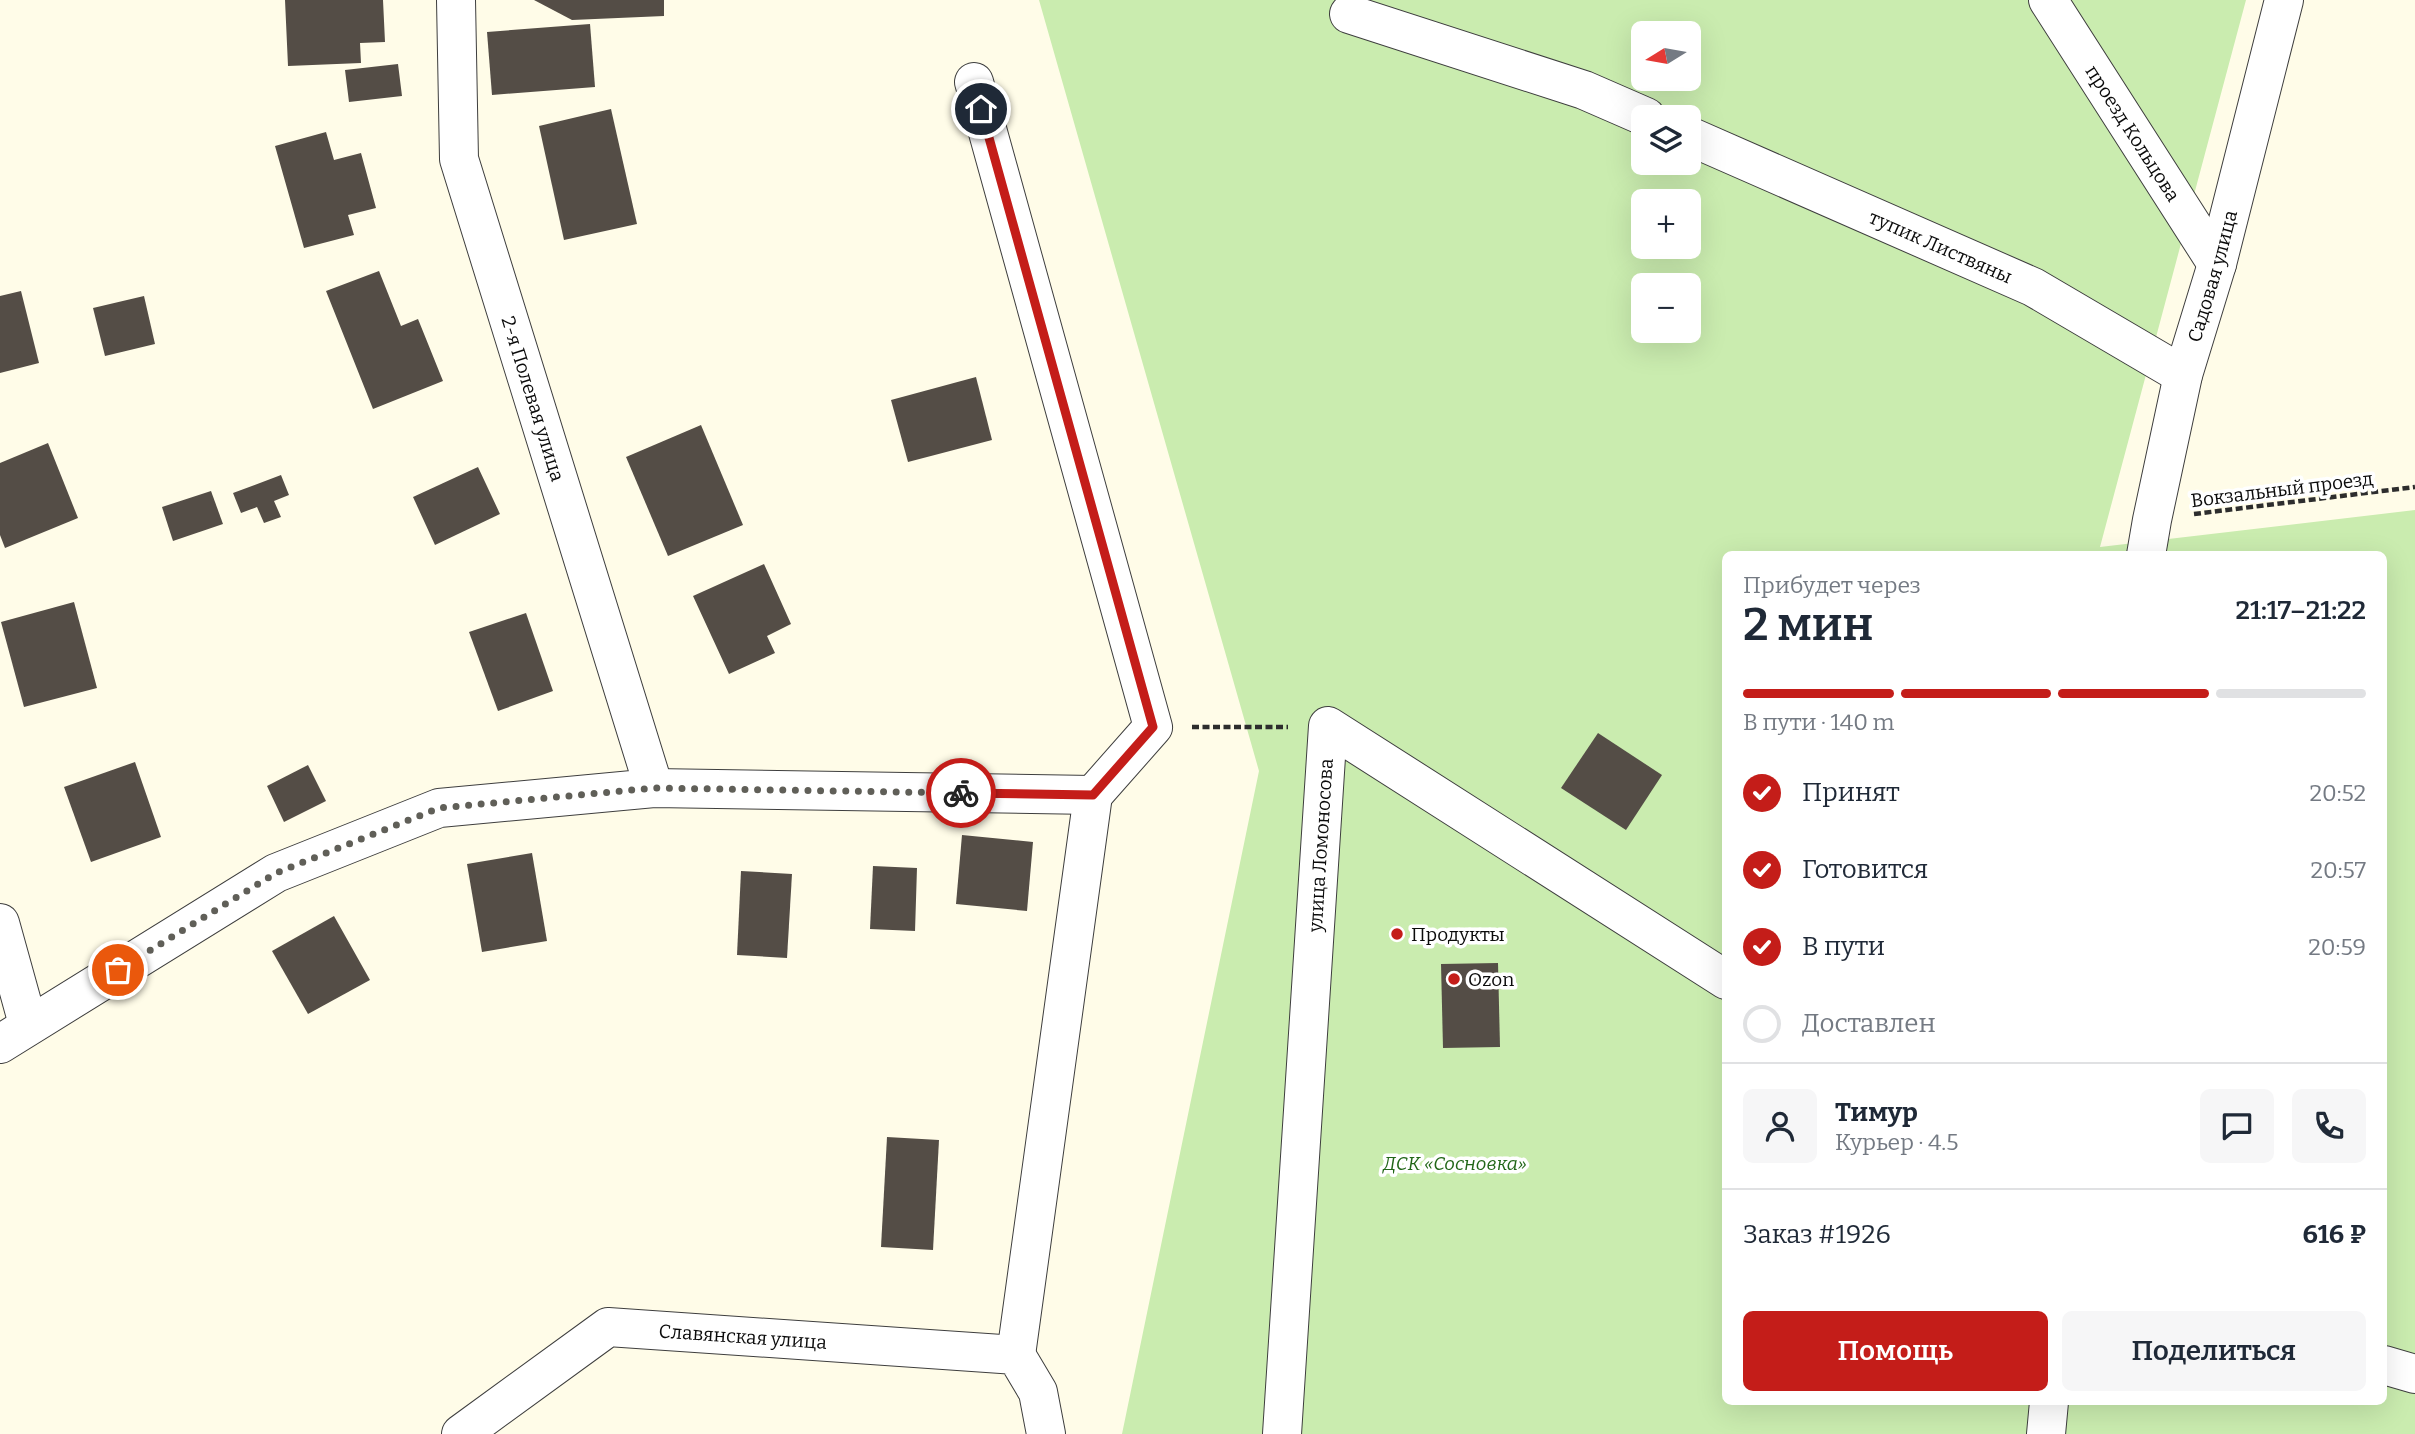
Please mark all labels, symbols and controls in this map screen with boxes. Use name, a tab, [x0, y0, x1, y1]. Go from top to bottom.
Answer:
north arrow	[1631, 21, 1701, 91]
map controls	[1631, 21, 1701, 343]
street label: проезд Кольцова	[2081, 61, 2185, 206]
pin	[951, 79, 1011, 139]
icon: home	[962, 90, 1000, 128]
button: layers	[1631, 105, 1701, 175]
button: +	[1631, 189, 1701, 259]
street label: тупик Листвяны	[1866, 206, 2016, 288]
street label: Садовая улица	[2183, 207, 2242, 345]
button: −	[1631, 273, 1701, 343]
street label: 2-я Полевая улица	[496, 313, 569, 485]
street label: Вокзальный проезд	[2190, 467, 2375, 512]
text: Прибудет через	[1743, 571, 1921, 599]
text: 21:17–21:22	[2235, 595, 2366, 626]
text: 2 мин	[1743, 597, 1873, 652]
text: В пути · 140 m	[1743, 708, 1895, 736]
street label: улица Ломоносова	[1304, 757, 1338, 934]
courier	[926, 758, 996, 828]
icon: bike	[942, 774, 980, 812]
icon: check	[1743, 774, 1781, 812]
text: Принят	[1802, 777, 1900, 808]
text: 20:52	[2309, 779, 2366, 807]
icon: check	[1743, 851, 1781, 889]
text: Готовится	[1802, 854, 1928, 885]
text: 20:57	[2311, 856, 2366, 884]
place label: Продукты	[1411, 923, 1505, 946]
marker: Продукты	[1389, 926, 1405, 942]
icon: check	[1743, 928, 1781, 966]
text: В пути	[1802, 931, 1885, 962]
text: 20:59	[2308, 933, 2366, 961]
pin	[88, 940, 148, 1000]
icon: bag	[99, 951, 137, 989]
place label: Ozon	[1468, 968, 1514, 991]
marker: Ozon	[1446, 971, 1462, 987]
text: Доставлен	[1802, 1008, 1936, 1039]
button: person	[1743, 1089, 1817, 1163]
button: chat	[2200, 1089, 2274, 1163]
button: phone	[2292, 1089, 2366, 1163]
text: Тимур	[1835, 1097, 1918, 1128]
text: Курьер · 4.5	[1835, 1128, 1958, 1156]
park label: ДСК «Сосновка»	[1381, 1152, 1527, 1175]
text: Заказ #1926	[1743, 1219, 1891, 1250]
text: 616 ₽	[2303, 1219, 2366, 1250]
button: Помощь	[1743, 1311, 2048, 1391]
button: Поделиться	[2062, 1311, 2366, 1391]
street label: Славянская улица	[658, 1320, 828, 1354]

